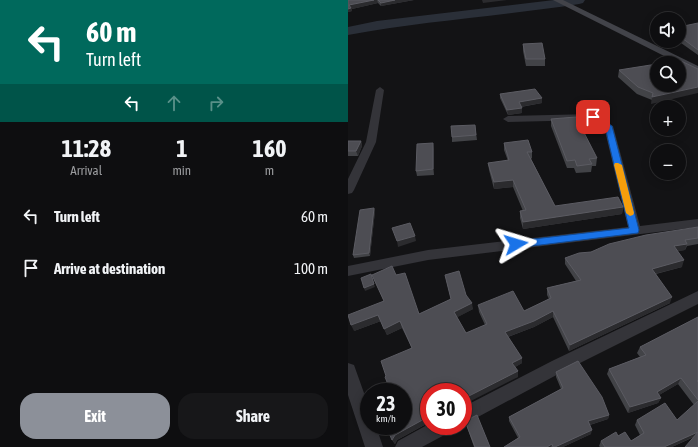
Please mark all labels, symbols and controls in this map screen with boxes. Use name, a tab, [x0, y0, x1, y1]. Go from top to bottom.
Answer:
map controls	[650, 12, 686, 180]
button: sound	[650, 12, 686, 48]
icon: left	[20, 16, 72, 68]
text: 60 m	[86, 16, 136, 48]
text: Turn left	[86, 49, 141, 70]
button: search	[650, 56, 686, 92]
icon: left	[121, 92, 143, 114]
icon: ahead	[163, 92, 185, 114]
icon: right	[205, 92, 227, 114]
pin	[576, 100, 610, 134]
button: +	[650, 100, 686, 136]
icon: arrive	[582, 106, 604, 128]
text: 11:28	[62, 135, 111, 162]
text: 1	[176, 135, 187, 162]
text: 160	[253, 135, 286, 162]
button: −	[650, 144, 686, 180]
text: Arrival	[70, 163, 102, 178]
text: min	[172, 163, 191, 178]
text: m	[265, 163, 274, 178]
icon: left	[20, 205, 42, 227]
text: Turn left	[54, 208, 100, 225]
text: 60 m	[301, 208, 328, 225]
position arrow	[495, 223, 537, 265]
icon: arrive	[20, 257, 42, 279]
text: Arrive at destination	[54, 260, 165, 277]
text: 100 m	[294, 260, 328, 277]
speed limit sign: 30	[420, 383, 472, 435]
text: 23	[377, 392, 395, 415]
button: Exit	[20, 393, 170, 439]
button: Share	[178, 393, 328, 439]
text: km/h	[376, 413, 396, 424]

